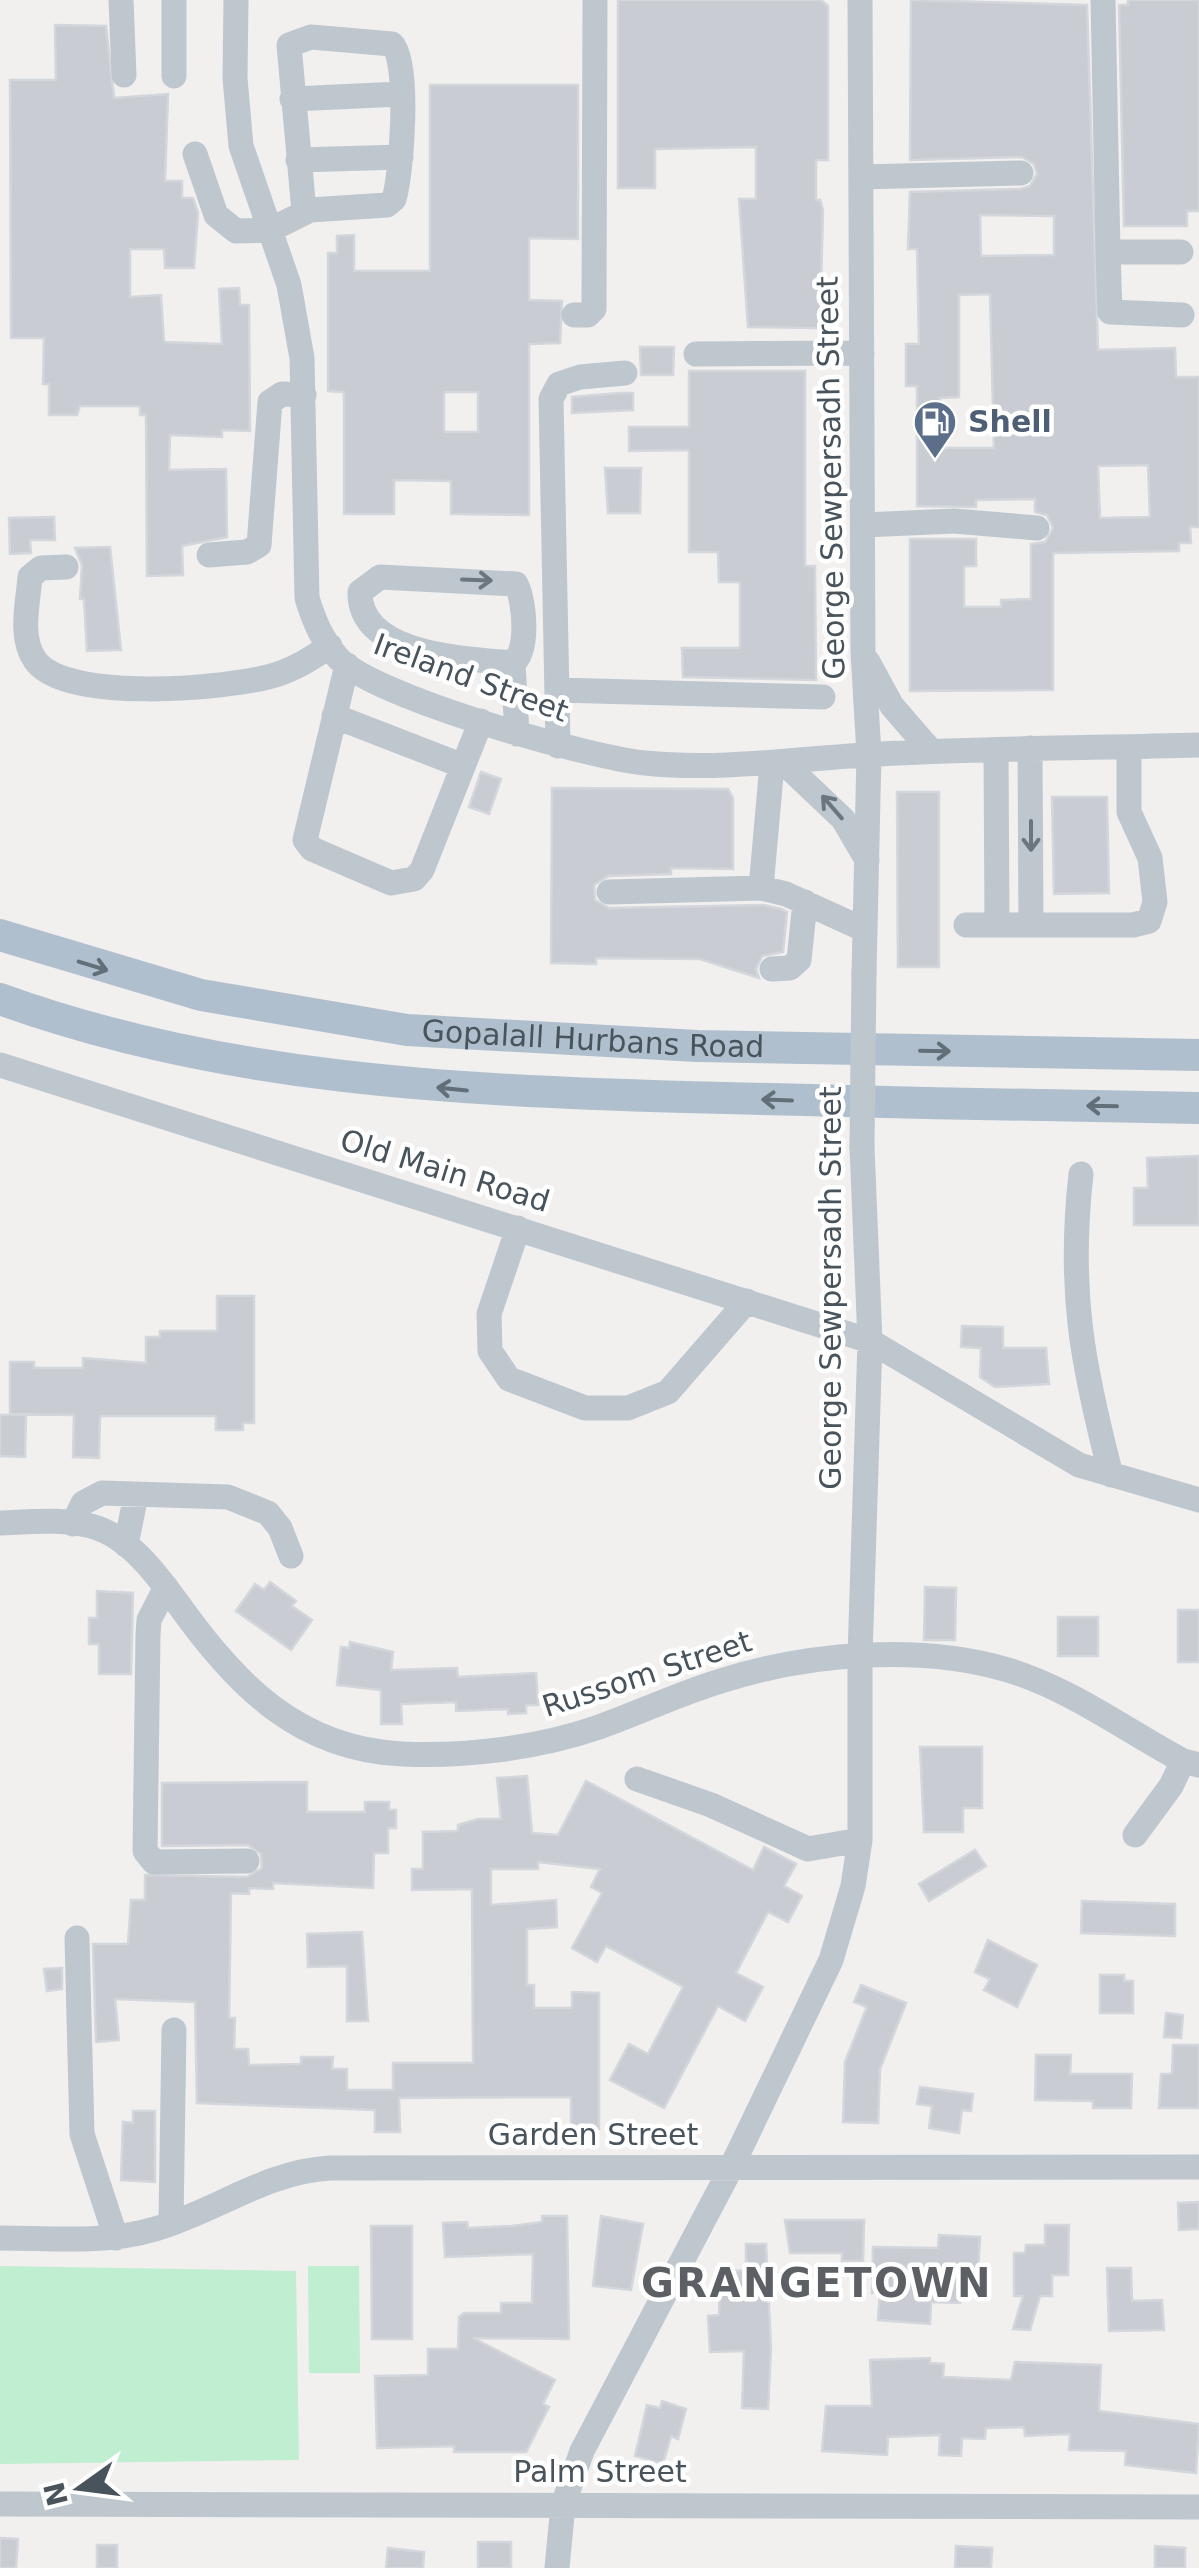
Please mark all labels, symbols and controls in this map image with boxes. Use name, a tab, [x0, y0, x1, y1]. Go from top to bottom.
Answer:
street label: George Sewpersadh Street	[809, 276, 852, 680]
fuel station icon: Shell	[912, 399, 958, 460]
place label: Shell	[968, 404, 1052, 439]
one-way arrow	[461, 571, 493, 590]
street label: Ireland Street	[369, 626, 573, 729]
one-way arrow	[820, 795, 843, 820]
one-way arrow	[1022, 820, 1040, 852]
one-way arrow	[76, 958, 108, 976]
street label: Gopalall Hurbans Road	[421, 1013, 765, 1064]
one-way arrow	[918, 1041, 950, 1060]
one-way arrow	[436, 1079, 468, 1098]
street label: George Sewpersadh Street	[813, 1086, 848, 1490]
one-way arrow	[761, 1090, 793, 1109]
one-way arrow	[1086, 1097, 1118, 1116]
street label: Old Main Road	[336, 1122, 554, 1219]
street label: Russom Street	[538, 1623, 756, 1724]
street label: Garden Street	[488, 2117, 699, 2152]
district label: GRANGETOWN	[641, 2260, 993, 2306]
north arrow	[30, 2438, 130, 2538]
street label: Palm Street	[513, 2454, 687, 2489]
text: N	[37, 2479, 75, 2509]

